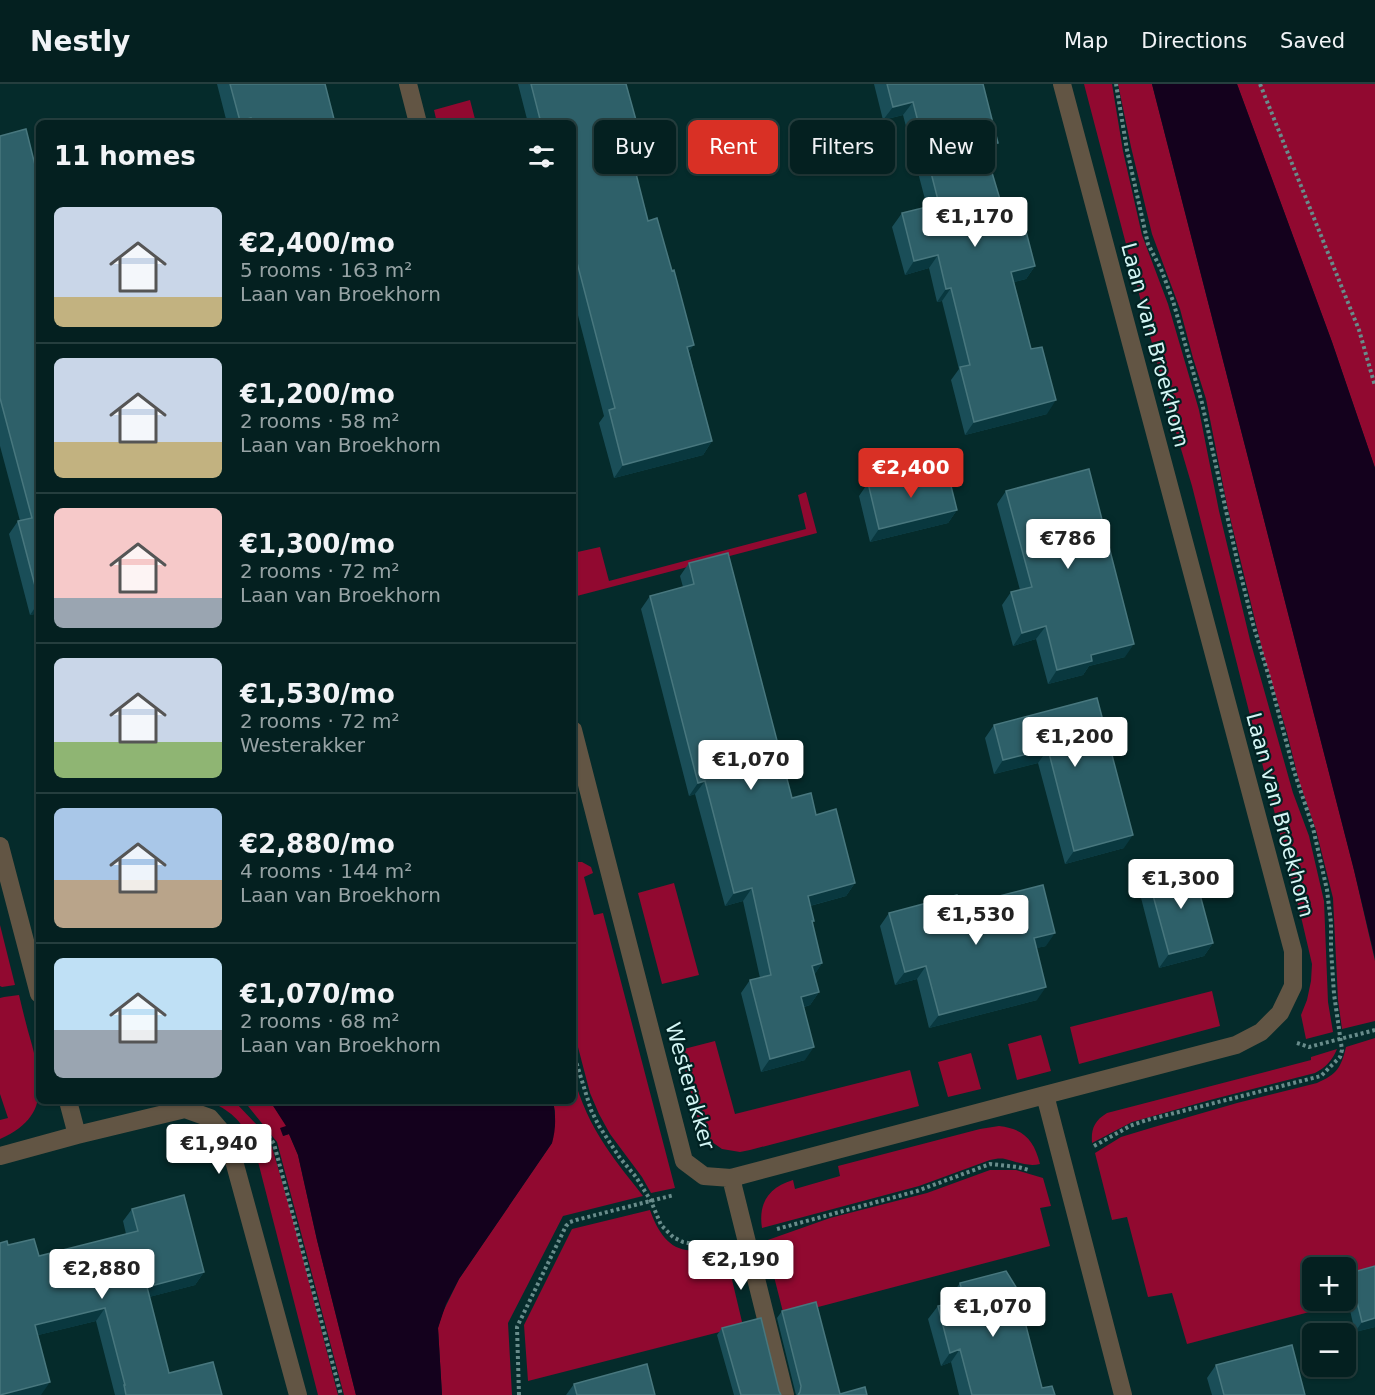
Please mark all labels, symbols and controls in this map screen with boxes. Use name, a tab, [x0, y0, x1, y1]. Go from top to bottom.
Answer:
text: Nestly	[30, 25, 130, 58]
text: Map	[1064, 29, 1108, 53]
text: Directions	[1141, 29, 1247, 53]
text: Saved	[1280, 29, 1345, 53]
chip: Buy	[594, 120, 676, 174]
chip: Rent	[688, 120, 778, 174]
chip: Filters	[790, 120, 895, 174]
chip: New	[907, 120, 995, 174]
icon: filters	[525, 140, 558, 173]
text: 11 homes	[54, 141, 196, 171]
pin: €1,170	[926, 197, 1024, 248]
text: €1,170	[936, 204, 1014, 228]
text: €2,400/mo	[240, 228, 395, 258]
icon: home	[102, 231, 174, 303]
street label: Laan van Broekhorn	[1116, 240, 1194, 450]
text: 5 rooms · 163 m²	[240, 258, 412, 282]
text: Laan van Broekhorn	[240, 282, 441, 306]
text: €1,200/mo	[240, 379, 395, 409]
icon: home	[102, 382, 174, 454]
text: 2 rooms · 58 m²	[240, 409, 400, 433]
text: Laan van Broekhorn	[240, 433, 441, 457]
pin: €2,400	[862, 448, 960, 499]
text: €2,400	[872, 455, 950, 479]
pin: €786	[1032, 519, 1104, 570]
text: €786	[1040, 526, 1096, 550]
text: €1,300/mo	[240, 529, 395, 559]
icon: home	[102, 532, 174, 604]
text: 2 rooms · 72 m²	[240, 559, 400, 583]
text: Laan van Broekhorn	[240, 583, 441, 607]
text: €1,530/mo	[240, 679, 395, 709]
icon: home	[102, 682, 174, 754]
text: 2 rooms · 72 m²	[240, 709, 400, 733]
street label: Laan van Broekhorn	[1241, 710, 1319, 920]
pin: €1,200	[1026, 717, 1124, 768]
text: €1,200	[1036, 724, 1114, 748]
text: Westerakker	[240, 733, 365, 757]
pin: €1,070	[702, 740, 800, 791]
text: €1,070	[712, 747, 790, 771]
text: €2,880/mo	[240, 829, 395, 859]
icon: home	[102, 832, 174, 904]
text: 4 rooms · 144 m²	[240, 859, 412, 883]
pin: €1,300	[1132, 859, 1230, 910]
text: €1,300	[1142, 866, 1220, 890]
text: Laan van Broekhorn	[240, 883, 441, 907]
pin: €1,530	[927, 895, 1025, 946]
text: €1,530	[937, 902, 1015, 926]
text: €1,070/mo	[240, 979, 395, 1009]
icon: home	[102, 982, 174, 1054]
text: 2 rooms · 68 m²	[240, 1009, 400, 1033]
street label: Westerakker	[660, 1020, 720, 1153]
text: Laan van Broekhorn	[240, 1033, 441, 1057]
pin: €1,940	[170, 1124, 268, 1175]
text: €1,940	[180, 1131, 258, 1155]
pin: €2,190	[692, 1240, 790, 1291]
text: €2,190	[702, 1247, 780, 1271]
pin: €2,880	[53, 1249, 151, 1300]
text: €2,880	[63, 1256, 141, 1280]
map controls	[1302, 1257, 1356, 1377]
button: +	[1302, 1257, 1356, 1311]
pin: €1,070	[944, 1287, 1042, 1338]
text: €1,070	[954, 1294, 1032, 1318]
button: −	[1302, 1323, 1356, 1377]

